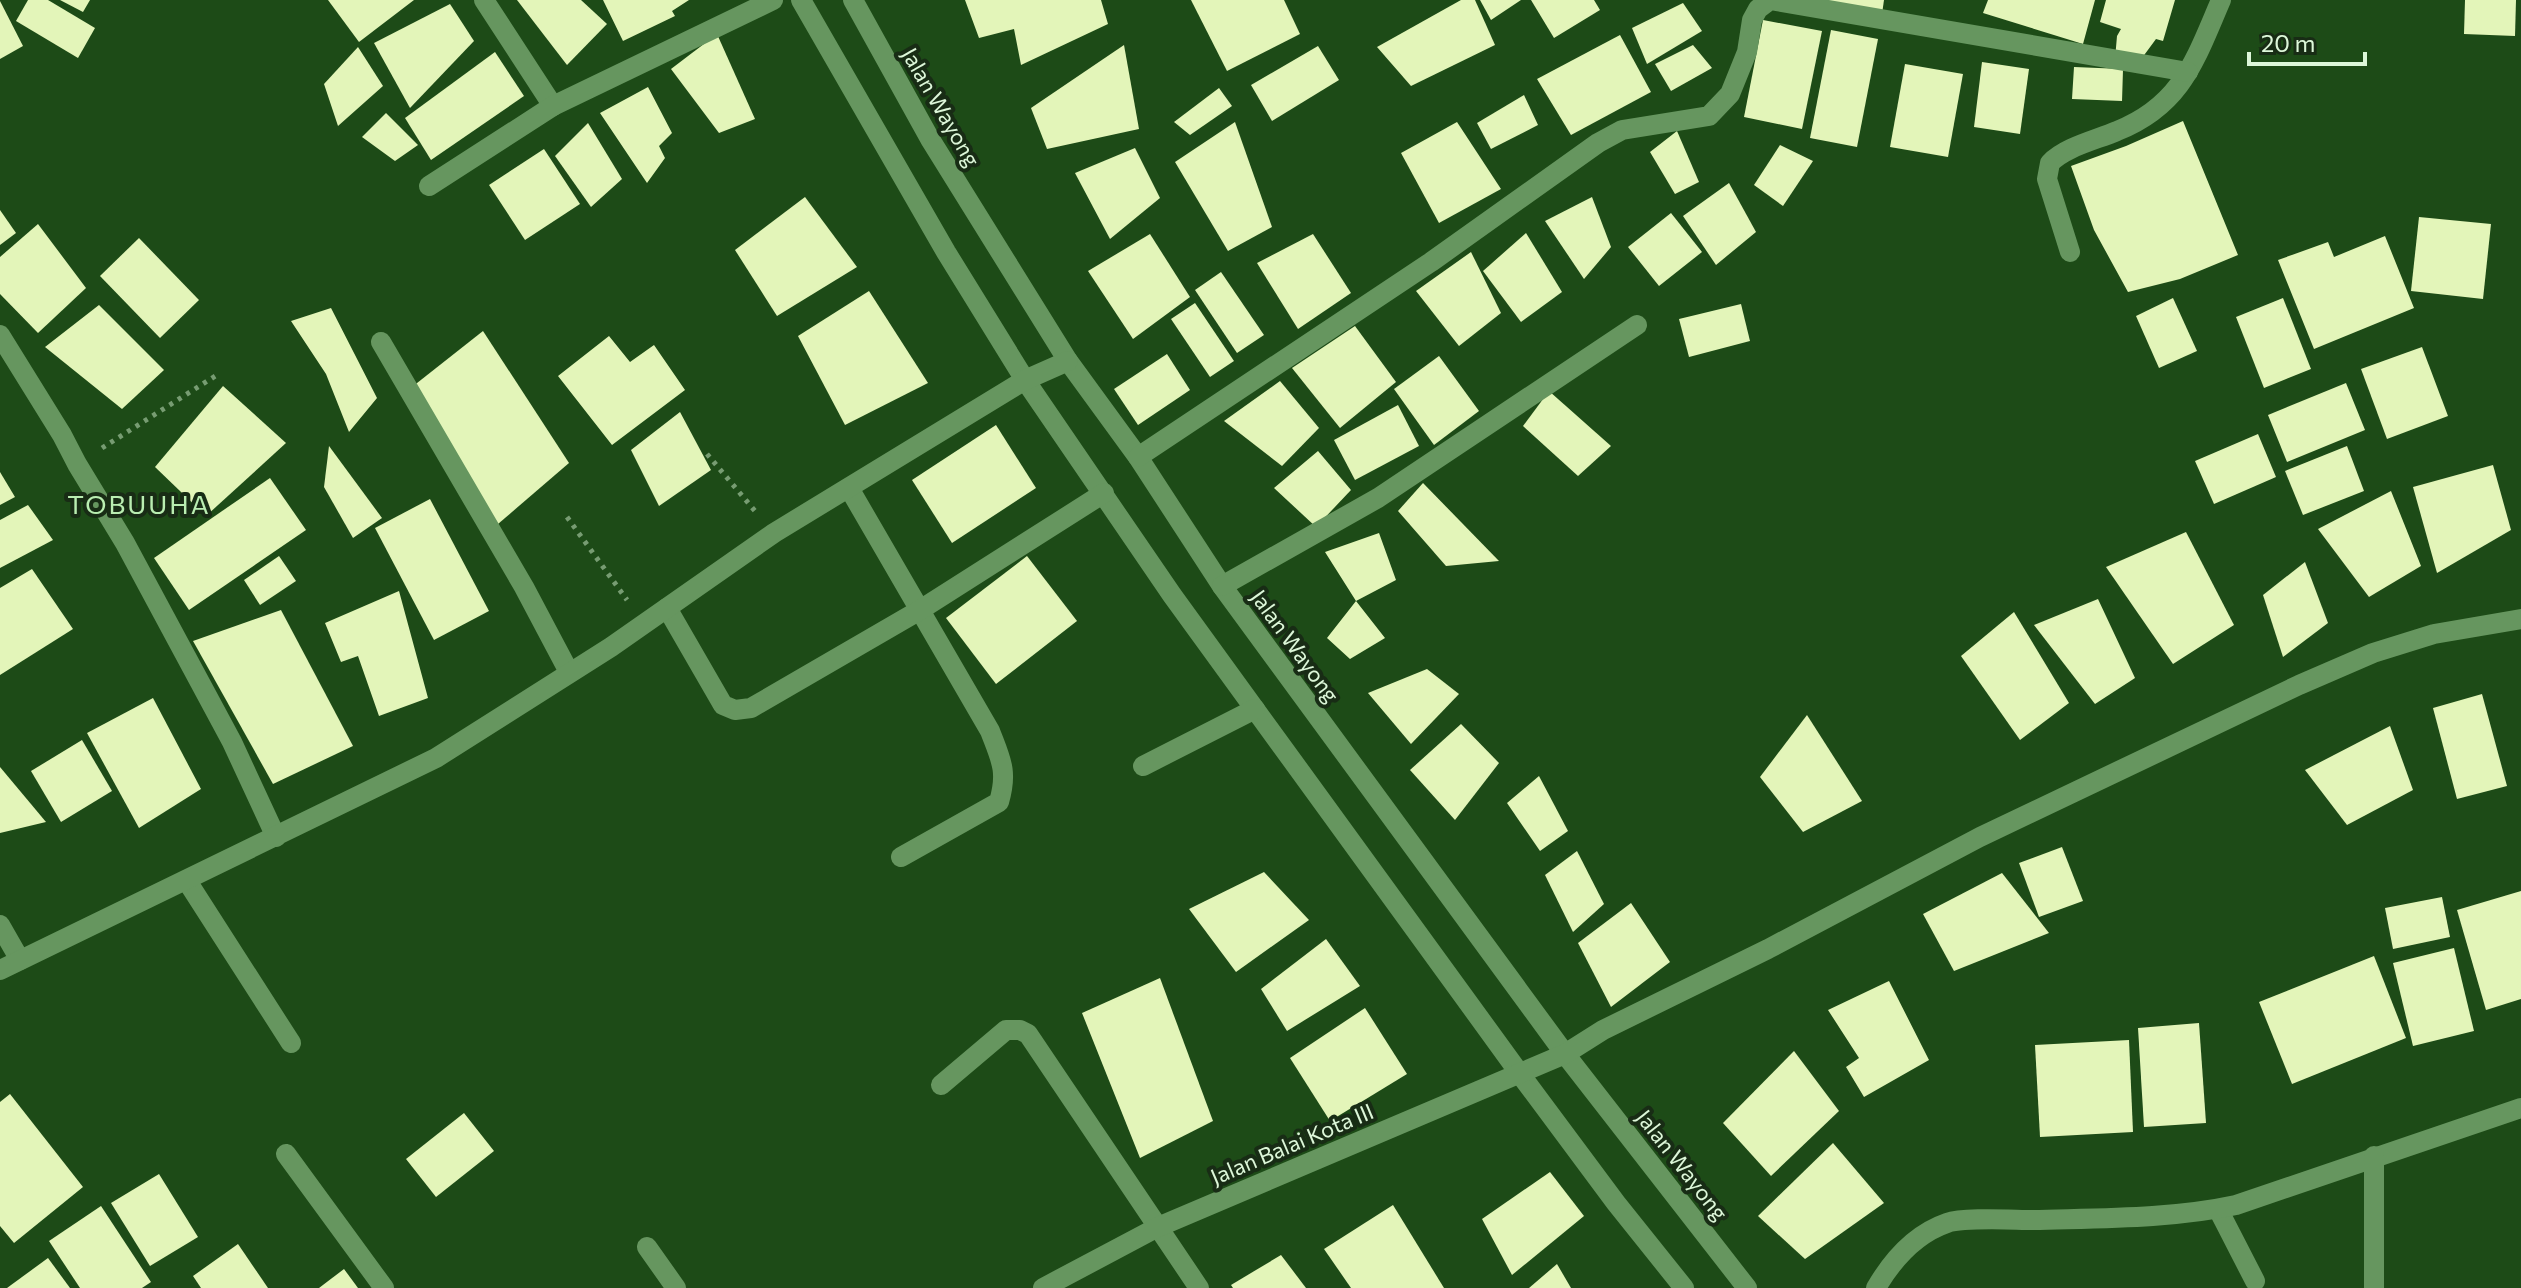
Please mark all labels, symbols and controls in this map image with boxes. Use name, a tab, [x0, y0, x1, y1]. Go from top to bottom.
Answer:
scale bar	[2249, 16, 2365, 66]
text: 20 m	[2261, 28, 2315, 57]
street label: Jalan Wayong	[896, 42, 986, 171]
district label: TOBUUHA	[67, 488, 211, 519]
street label: Jalan Wayong	[1245, 584, 1345, 708]
street label: Jalan Balai Kota III	[1206, 1097, 1377, 1190]
street label: Jalan Wayong	[1631, 1104, 1734, 1225]

